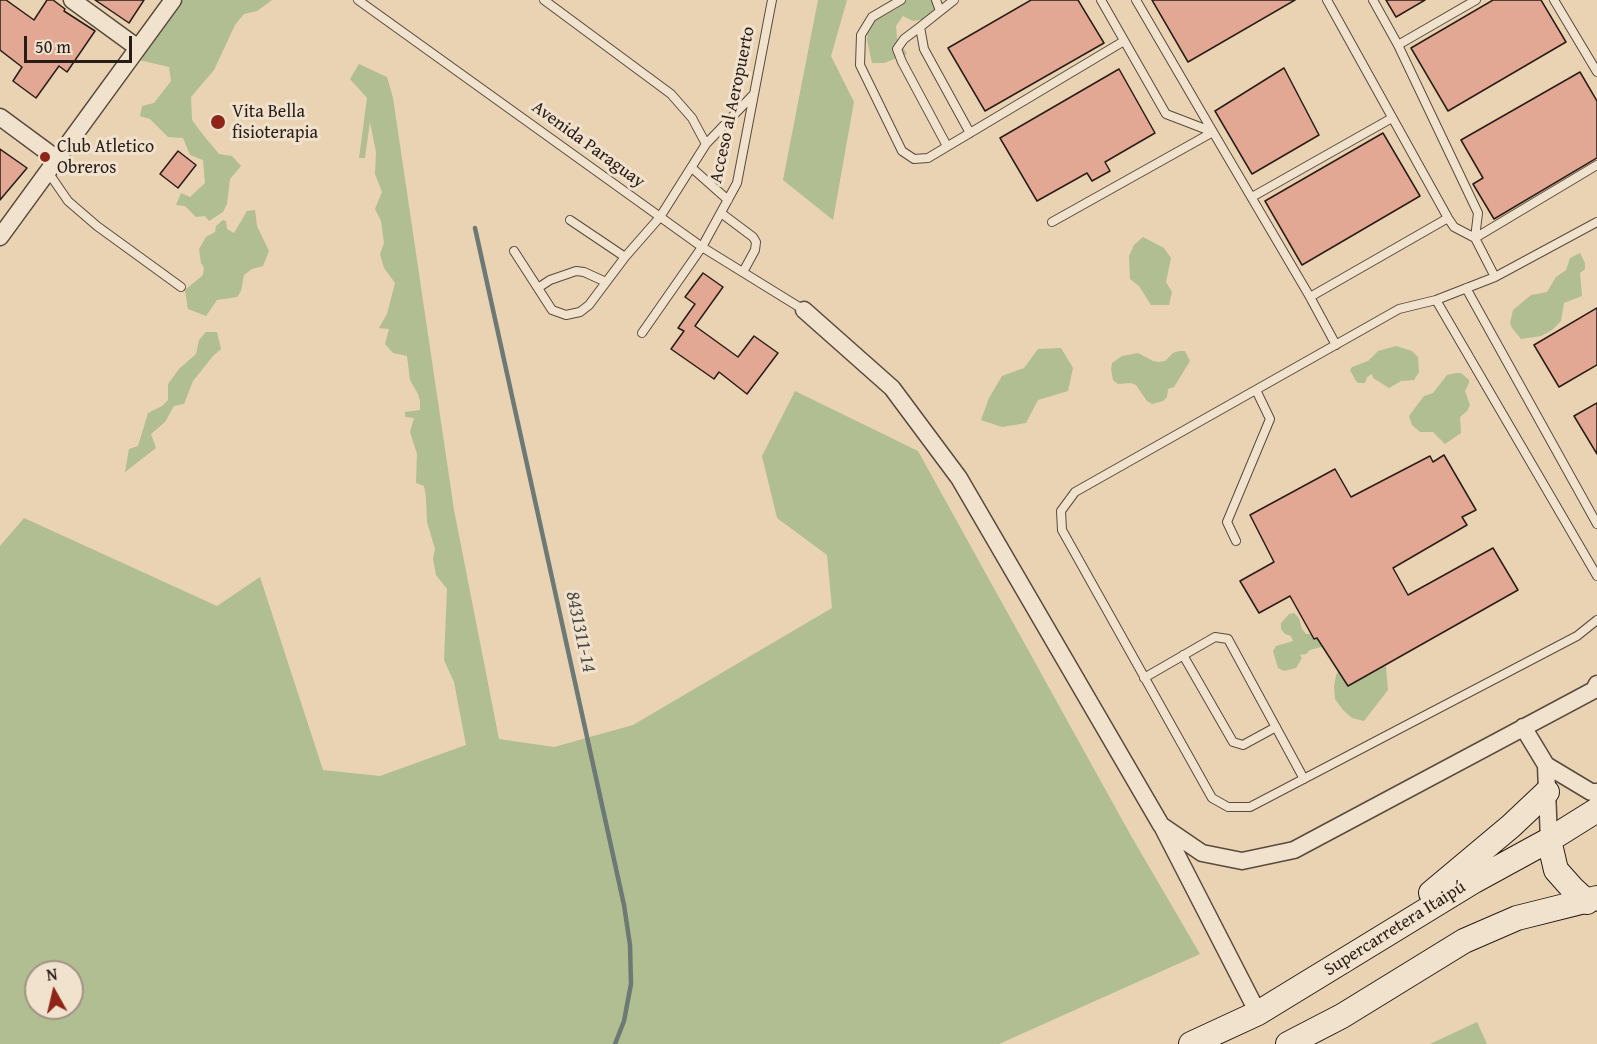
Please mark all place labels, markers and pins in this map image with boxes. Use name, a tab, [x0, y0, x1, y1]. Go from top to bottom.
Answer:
place label: Vita Bella fisioterapia	[232, 101, 318, 144]
marker: Vita Bella fisioterapia	[209, 113, 227, 131]
place label: Club Atletico Obreros	[57, 136, 154, 178]
marker: Club Atletico Obreros	[38, 150, 52, 164]

